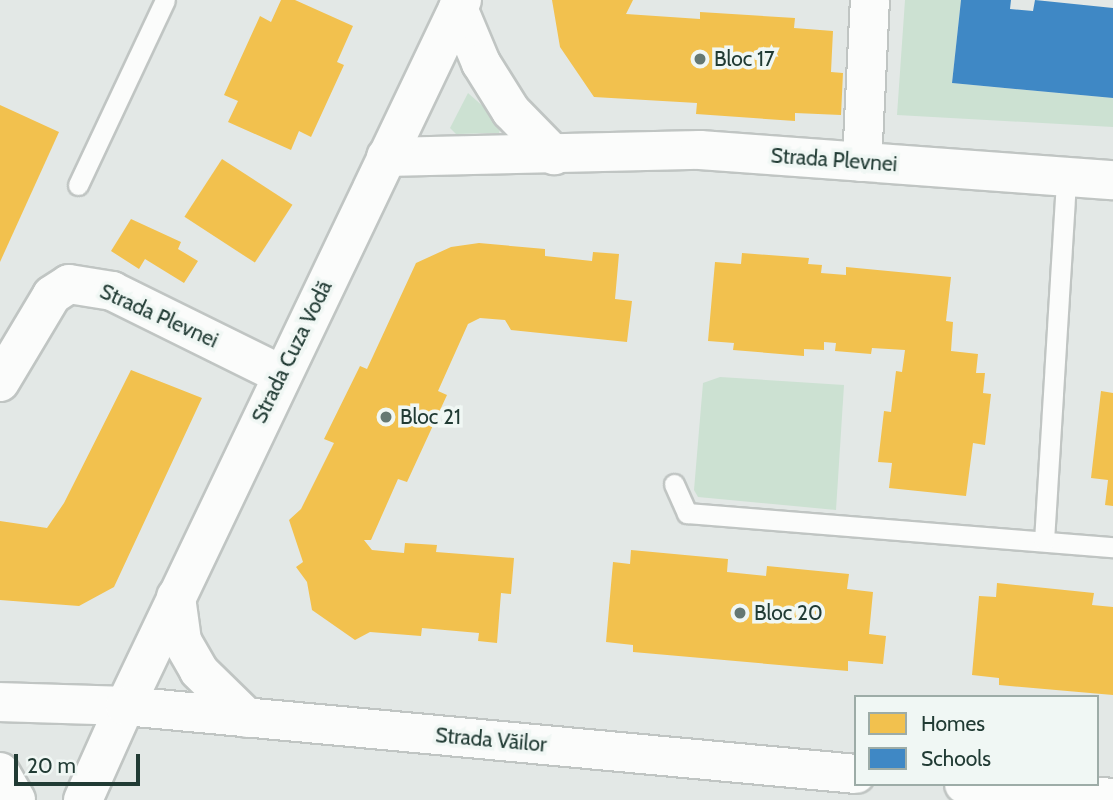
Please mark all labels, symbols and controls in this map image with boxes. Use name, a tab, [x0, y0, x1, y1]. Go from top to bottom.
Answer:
place label: Bloc 17	[714, 46, 774, 72]
marker: Bloc 17	[692, 51, 708, 67]
street label: Strada Plevnei	[770, 143, 898, 177]
street label: Strada Cuza Vodă	[247, 277, 337, 427]
street label: Strada Plevnei	[96, 279, 222, 353]
place label: Bloc 21	[400, 404, 461, 430]
marker: Bloc 21	[378, 409, 394, 425]
place label: Bloc 20	[754, 600, 823, 626]
marker: Bloc 20	[732, 605, 748, 621]
legend	[854, 695, 1099, 786]
text: Homes	[921, 711, 985, 736]
street label: Strada Văilor	[434, 723, 548, 757]
scale bar	[18, 740, 144, 784]
text: Schools	[921, 746, 991, 771]
text: 20 m	[27, 753, 76, 778]

